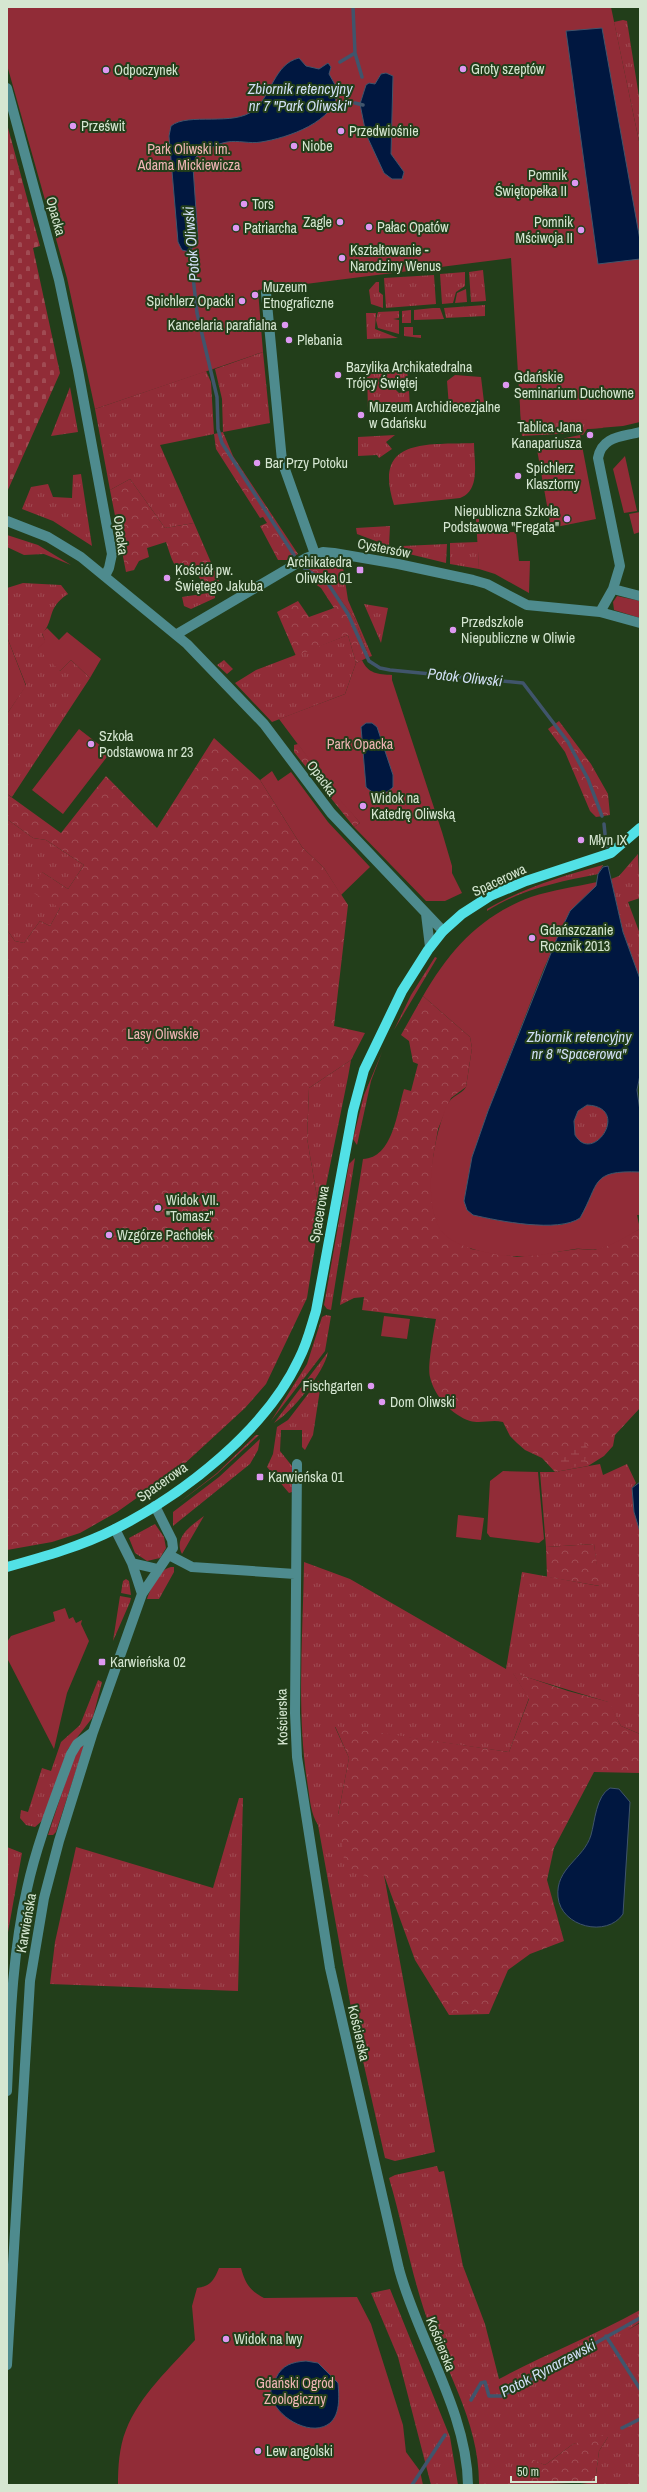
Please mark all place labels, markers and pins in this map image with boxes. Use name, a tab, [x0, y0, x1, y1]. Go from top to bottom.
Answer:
place label: Groty szeptów	[471, 60, 545, 78]
place label: Odpoczynek	[114, 61, 178, 79]
marker: Groty szeptów	[458, 64, 468, 74]
marker: Odpoczynek	[101, 65, 111, 75]
place label: Prześwit	[81, 117, 125, 135]
marker: Prześwit	[68, 121, 78, 131]
place label: Przedwiośnie	[349, 122, 419, 140]
marker: Przedwiośnie	[336, 126, 346, 136]
place label: Niobe	[302, 137, 333, 155]
marker: Niobe	[289, 141, 299, 151]
place label: Pomnik Świętopełka II	[495, 166, 567, 200]
marker: Pomnik Świętopełka II	[570, 178, 580, 188]
place label: Tors	[252, 195, 274, 213]
marker: Tors	[239, 199, 249, 209]
place label: Zagle	[303, 213, 332, 231]
place label: Pomnik Mściwoja II	[516, 213, 573, 247]
marker: Zagle	[335, 217, 345, 227]
place label: Pałac Opatów	[377, 218, 449, 236]
place label: Patriarcha	[244, 219, 298, 237]
marker: Pałac Opatów	[364, 222, 374, 232]
marker: Patriarcha	[231, 223, 241, 233]
marker: Pomnik Mściwoja II	[576, 225, 586, 235]
place label: Kształtowanie - Narodziny Wenus	[350, 241, 441, 275]
marker: Kształtowanie - Narodziny Wenus	[337, 253, 347, 263]
place label: Muzeum Etnograficzne	[263, 278, 334, 312]
marker: Muzeum Etnograficzne	[250, 290, 260, 300]
place label: Spichlerz Opacki	[147, 292, 234, 310]
marker: Spichlerz Opacki	[237, 296, 247, 306]
place label: Kancelaria parafialna	[168, 316, 278, 334]
marker: Kancelaria parafialna	[280, 320, 290, 330]
place label: Plebania	[297, 331, 343, 349]
marker: Plebania	[284, 335, 294, 345]
place label: Bazylika Archikatedralna Trójcy Świętej	[346, 358, 473, 392]
place label: Gdańskie Seminarium Duchowne	[514, 368, 634, 402]
marker: Bazylika Archikatedralna Trójcy Świętej	[333, 370, 343, 380]
marker: Gdańskie Seminarium Duchowne	[501, 380, 511, 390]
place label: Muzeum Archidiecezjalne w Gdańsku	[369, 398, 500, 432]
marker: Muzeum Archidiecezjalne w Gdańsku	[356, 410, 366, 420]
place label: Tablica Jana Kanapariusza	[511, 418, 583, 452]
marker: Tablica Jana Kanapariusza	[585, 430, 595, 440]
place label: Bar Przy Potoku	[265, 454, 348, 472]
marker: Bar Przy Potoku	[252, 458, 262, 468]
place label: Spichlerz Klasztorny	[526, 459, 580, 493]
marker: Spichlerz Klasztorny	[513, 471, 523, 481]
place label: Niepubliczna Szkoła Podstawowa "Fregata"	[443, 502, 560, 536]
marker: Niepubliczna Szkoła Podstawowa "Fregata"	[562, 514, 572, 524]
place label: Archikatedra Oliwska 01	[286, 553, 353, 587]
place label: Kościół pw. Świętego Jakuba	[175, 561, 264, 595]
marker: Archikatedra Oliwska 01	[355, 565, 365, 575]
marker: Kościół pw. Świętego Jakuba	[162, 573, 172, 583]
place label: Przedszkole Niepubliczne w Oliwie	[461, 613, 575, 647]
marker: Przedszkole Niepubliczne w Oliwie	[448, 625, 458, 635]
place label: Szkoła Podstawowa nr 23	[99, 727, 193, 761]
marker: Szkoła Podstawowa nr 23	[86, 739, 96, 749]
place label: Widok na Katedrę Oliwską	[371, 789, 456, 823]
marker: Widok na Katedrę Oliwską	[358, 801, 368, 811]
place label: Młyn IX	[589, 831, 628, 849]
marker: Młyn IX	[576, 835, 586, 845]
place label: Gdańszczanie Rocznik 2013	[540, 921, 613, 955]
marker: Gdańszczanie Rocznik 2013	[527, 933, 537, 943]
place label: Widok VII. "Tomasz"	[166, 1191, 219, 1225]
marker: Widok VII. "Tomasz"	[153, 1203, 163, 1213]
place label: Wzgórze Pachołek	[117, 1226, 213, 1244]
marker: Wzgórze Pachołek	[104, 1230, 114, 1240]
place label: Fischgarten	[302, 1377, 363, 1395]
marker: Fischgarten	[366, 1381, 376, 1391]
place label: Dom Oliwski	[390, 1393, 455, 1411]
marker: Dom Oliwski	[377, 1397, 387, 1407]
place label: Karwieńska 01	[268, 1468, 345, 1486]
marker: Karwieńska 01	[255, 1472, 265, 1482]
place label: Karwieńska 02	[110, 1653, 186, 1671]
marker: Karwieńska 02	[97, 1657, 107, 1667]
place label: Widok na lwy	[234, 2330, 303, 2348]
marker: Widok na lwy	[221, 2334, 231, 2344]
place label: Lew angolski	[266, 2442, 333, 2460]
marker: Lew angolski	[253, 2446, 263, 2456]

